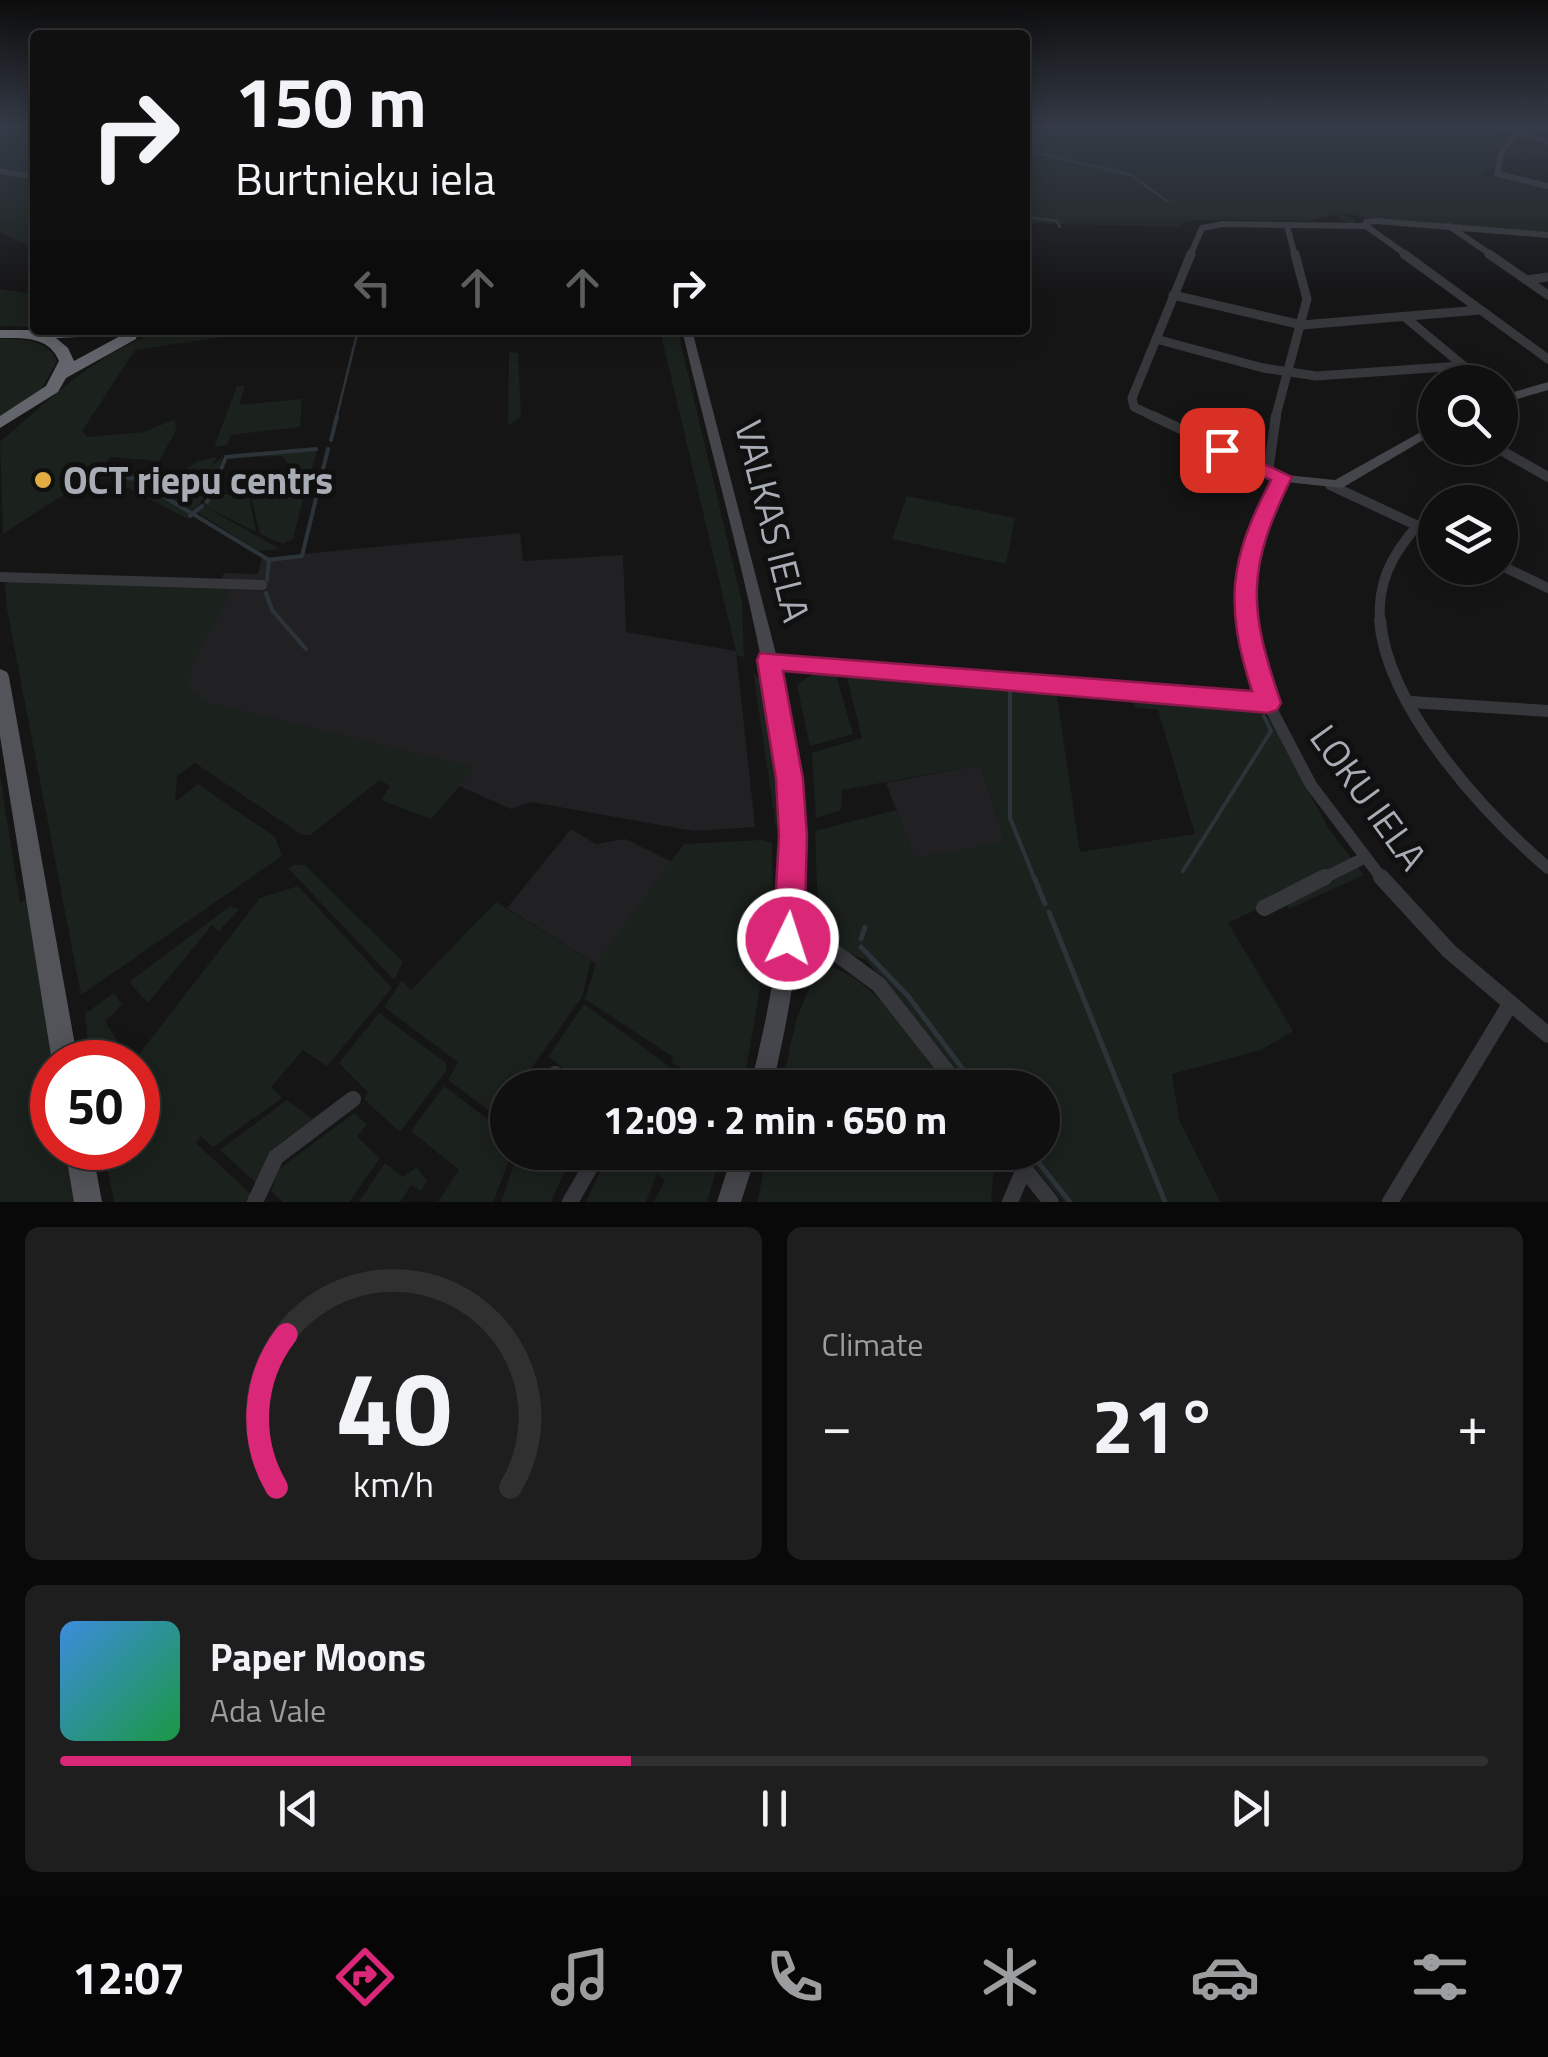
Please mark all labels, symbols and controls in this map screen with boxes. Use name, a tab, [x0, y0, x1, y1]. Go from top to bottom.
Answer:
text: 150 m	[235, 48, 427, 154]
icon: right	[70, 70, 200, 200]
text: Burtnieku iela	[235, 144, 496, 212]
icon: left	[345, 260, 400, 315]
icon: ahead	[450, 260, 505, 315]
icon: ahead	[555, 260, 610, 315]
icon: right	[660, 260, 715, 315]
map controls	[1418, 365, 1518, 585]
button: search	[1418, 365, 1518, 465]
pin	[1180, 408, 1265, 493]
street label: VALKAS IELA	[720, 414, 826, 628]
icon: arrive	[1195, 423, 1250, 478]
place label: OCT riepu centrs	[63, 451, 333, 509]
marker: OCT riepu centrs	[32, 469, 54, 491]
button: layers	[1418, 485, 1518, 585]
street label: LOKU IELA	[1296, 712, 1442, 882]
position arrow	[736, 887, 840, 991]
speed limit sign: 50	[30, 1040, 160, 1170]
text: 12:09 · 2 min · 650 m	[603, 1091, 947, 1149]
text: Climate	[822, 1320, 923, 1368]
text: 40	[335, 1327, 451, 1485]
text: 21°	[1092, 1368, 1218, 1482]
text: −	[822, 1383, 852, 1466]
text: +	[1457, 1383, 1488, 1466]
text: km/h	[353, 1456, 434, 1511]
text: Paper Moons	[210, 1628, 426, 1686]
text: Ada Vale	[210, 1686, 326, 1734]
icon: previous	[271, 1781, 326, 1836]
icon: pause	[747, 1781, 802, 1836]
icon: next	[1223, 1781, 1278, 1836]
icon: directions	[330, 1942, 400, 2012]
icon: music	[545, 1942, 615, 2012]
icon: phone	[760, 1942, 830, 2012]
icon: climate	[975, 1942, 1045, 2012]
icon: car	[1190, 1942, 1260, 2012]
icon: filters	[1405, 1942, 1475, 2012]
text: 12:07	[73, 1943, 185, 2011]

